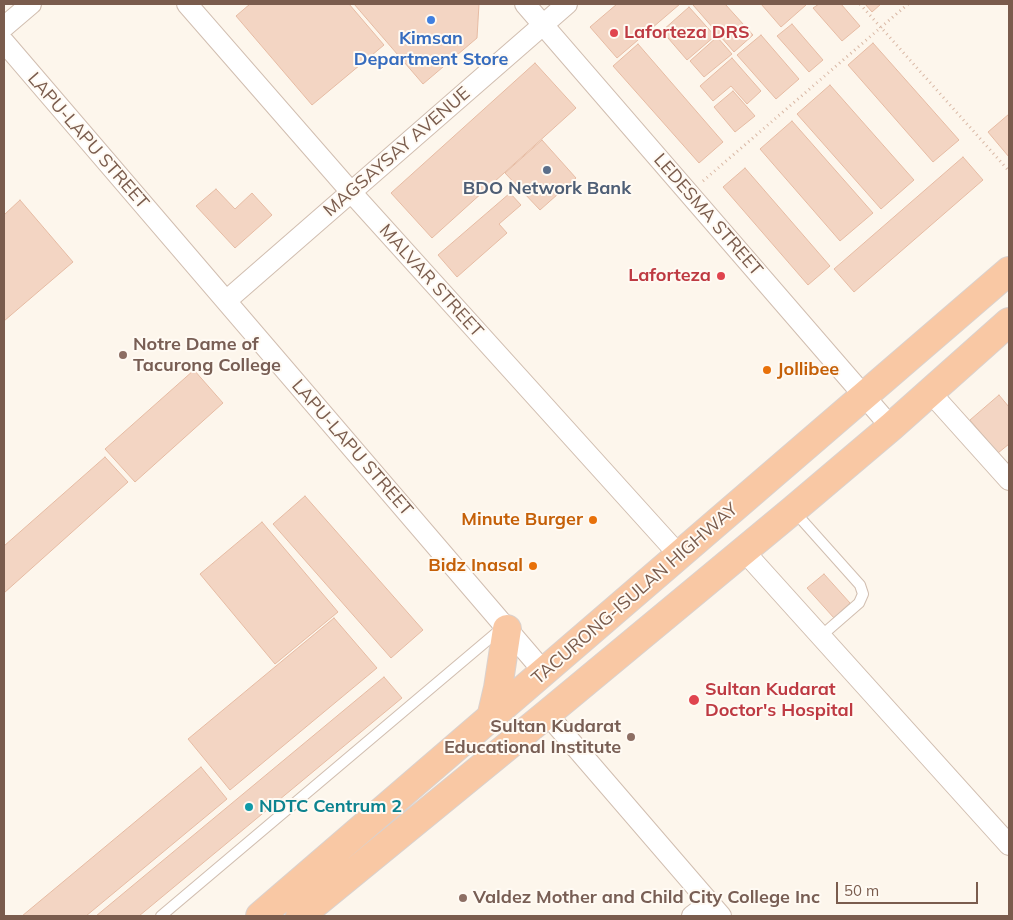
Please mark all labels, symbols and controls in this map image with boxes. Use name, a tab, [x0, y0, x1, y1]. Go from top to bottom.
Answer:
marker: Kimsan Department Store	[425, 14, 437, 26]
place label: Laforteza DRS	[624, 22, 750, 44]
marker: Laforteza DRS	[608, 27, 620, 39]
place label: Kimsan Department Store	[354, 28, 508, 70]
street label: LAPU-LAPU STREET	[23, 68, 153, 214]
street label: MAGSAYSAY AVENUE	[319, 83, 475, 221]
street label: LEDESMA STREET	[649, 149, 767, 281]
marker: BDO Network Bank	[541, 164, 553, 176]
place label: BDO Network Bank	[463, 178, 631, 200]
street label: MALVAR STREET	[375, 220, 487, 342]
place label: Laforteza	[628, 265, 711, 287]
marker: Laforteza	[715, 270, 727, 282]
place label: Notre Dame of Tacurong College	[133, 334, 281, 376]
marker: Notre Dame of Tacurong College	[117, 349, 129, 361]
place label: Jollibee	[777, 359, 839, 381]
marker: Jollibee	[761, 364, 773, 376]
street label: LAPU-LAPU STREET	[287, 375, 417, 521]
street label: TACURONG-ISULAN HIGHWAY	[528, 499, 742, 689]
place label: Minute Burger	[461, 509, 583, 531]
marker: Minute Burger	[587, 514, 599, 526]
place label: Bidz Inasal	[428, 555, 523, 577]
marker: Bidz Inasal	[527, 560, 539, 572]
place label: Sultan Kudarat Doctor's Hospital	[705, 679, 853, 722]
marker: Sultan Kudarat Doctor's Hospital	[687, 693, 701, 707]
place label: Sultan Kudarat Educational Institute	[444, 716, 621, 759]
marker: Sultan Kudarat Educational Institute	[625, 731, 637, 743]
place label: NDTC Centrum 2	[259, 796, 402, 818]
marker: NDTC Centrum 2	[243, 801, 255, 813]
scale bar	[838, 872, 980, 904]
text: 50 m	[844, 881, 879, 900]
place label: Valdez Mother and Child City College Inc	[473, 887, 820, 909]
marker: Valdez Mother and Child City College Inc	[457, 892, 469, 904]

